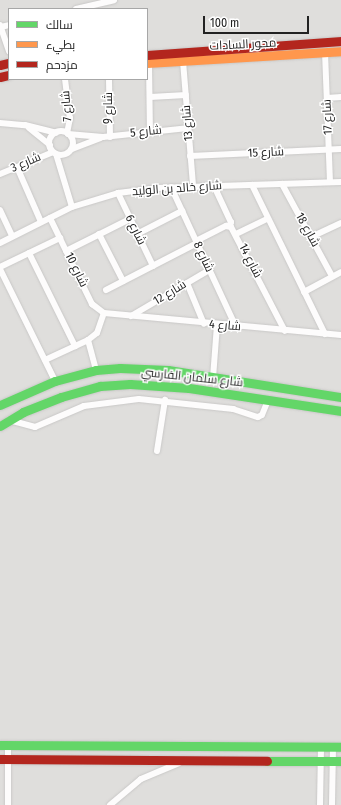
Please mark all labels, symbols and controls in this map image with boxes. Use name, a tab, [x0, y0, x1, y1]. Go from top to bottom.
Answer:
legend	[8, 8, 148, 80]
scale bar	[205, 8, 311, 34]
text: 100 m	[210, 16, 239, 30]
text: سالك	[46, 18, 73, 32]
street label: محور السادات	[209, 36, 277, 54]
text: بطيء	[46, 38, 75, 52]
text: مزدحم	[46, 58, 78, 72]
street label: شارع 7	[59, 90, 75, 122]
street label: شارع 9	[102, 92, 116, 124]
street label: شارع 17	[320, 99, 336, 135]
street label: شارع 13	[180, 104, 196, 142]
street label: شارع 5	[130, 123, 162, 141]
street label: شارع 15	[248, 145, 284, 161]
street label: شارع 3	[9, 150, 43, 176]
street label: شارع خالد بن الوليد	[132, 179, 222, 199]
street label: شارع 18	[292, 210, 322, 250]
street label: شارع 6	[122, 212, 148, 248]
street label: شارع 8	[190, 239, 216, 275]
street label: شارع 14	[235, 241, 265, 281]
street label: شارع 10	[61, 250, 91, 290]
street label: شارع 12	[151, 278, 189, 308]
street label: شارع 4	[208, 317, 242, 335]
street label: شارع سلمان الفارسي	[140, 365, 244, 391]

